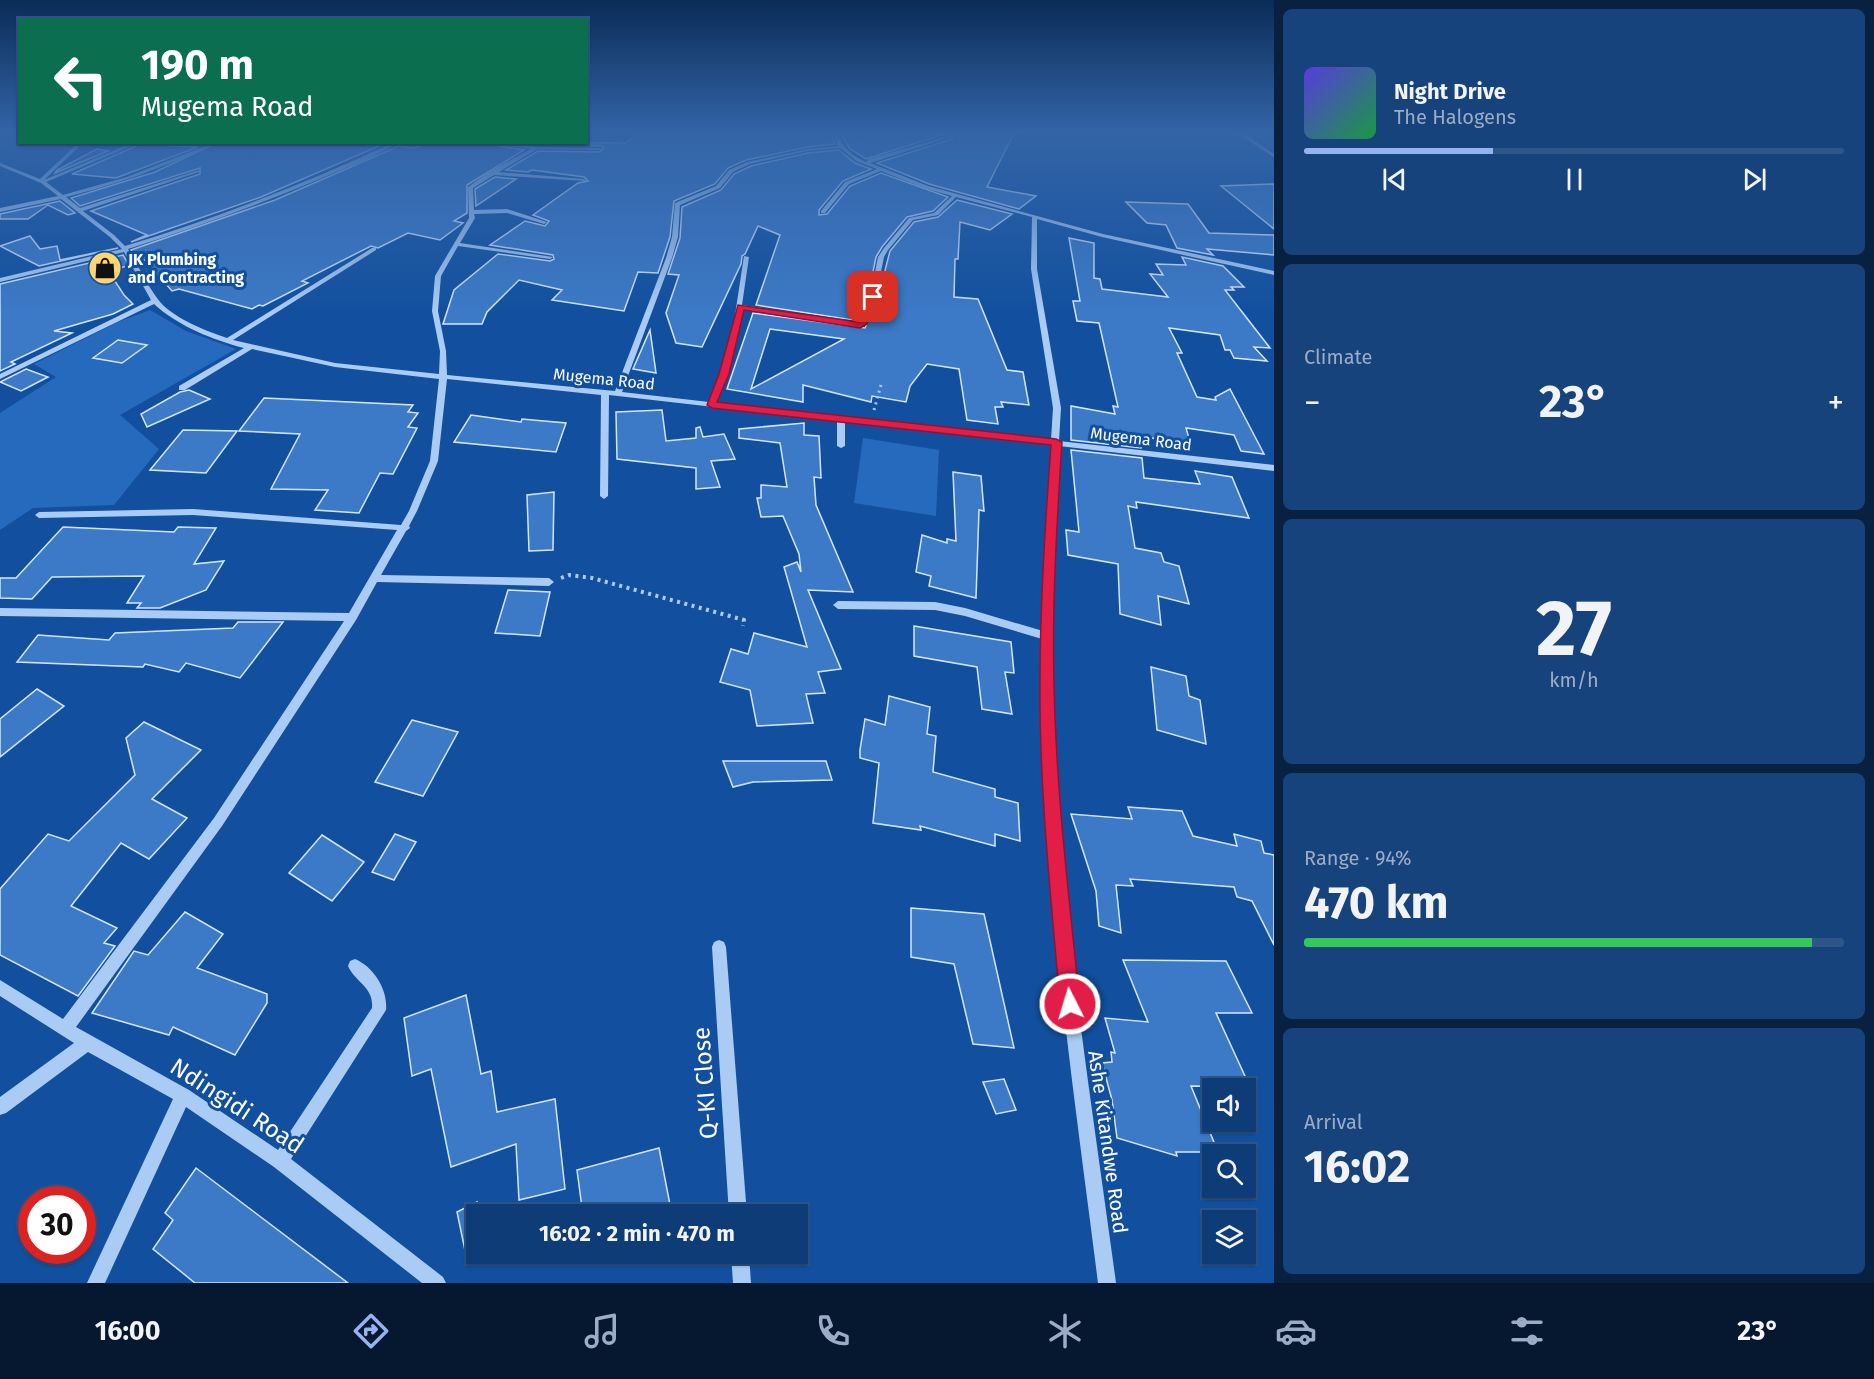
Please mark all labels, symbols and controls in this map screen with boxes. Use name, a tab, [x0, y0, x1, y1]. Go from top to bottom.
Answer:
text: 190 m	[141, 40, 254, 90]
icon: left	[42, 42, 120, 120]
text: Night Drive	[1394, 78, 1506, 105]
text: Mugema Road	[141, 91, 313, 123]
text: The Halogens	[1394, 105, 1516, 129]
icon: previous	[1378, 163, 1411, 196]
icon: pause	[1558, 163, 1591, 196]
icon: next	[1738, 163, 1771, 196]
shop icon: JK Plumbing and Contracting	[87, 250, 123, 286]
place label: JK Plumbing and Contracting	[127, 250, 244, 287]
pin	[847, 271, 898, 322]
icon: arrive	[856, 280, 889, 313]
text: Climate	[1304, 345, 1372, 369]
street label: Mugema Road	[552, 364, 656, 394]
text: 23°	[1539, 375, 1609, 429]
text: −	[1304, 383, 1321, 423]
text: +	[1828, 383, 1844, 423]
street label: Mugema Road	[1089, 423, 1193, 455]
text: 27	[1536, 582, 1612, 676]
text: km/h	[1549, 668, 1599, 692]
text: Range · 94%	[1304, 846, 1412, 870]
text: 470 km	[1304, 876, 1449, 930]
position arrow	[1038, 972, 1102, 1036]
street label: Q-KI Close	[687, 1026, 723, 1140]
street label: Ashe Kitandwe Road	[1083, 1049, 1133, 1235]
street label: Ndingidi Road	[165, 1052, 309, 1160]
map controls	[1202, 1078, 1256, 1264]
button: sound	[1202, 1078, 1256, 1132]
text: Arrival	[1304, 1110, 1363, 1134]
text: 16:02	[1304, 1140, 1410, 1194]
button: search	[1202, 1144, 1256, 1198]
speed limit sign: 30	[18, 1186, 96, 1264]
button: layers	[1202, 1210, 1256, 1264]
text: 16:02 · 2 min · 470 m	[539, 1220, 735, 1247]
icon: directions	[350, 1310, 392, 1352]
icon: music	[581, 1310, 623, 1352]
icon: phone	[812, 1310, 854, 1352]
icon: climate	[1044, 1310, 1086, 1352]
icon: car	[1275, 1310, 1317, 1352]
icon: filters	[1506, 1310, 1548, 1352]
text: 16:00	[95, 1315, 160, 1347]
text: 23°	[1737, 1315, 1779, 1347]

